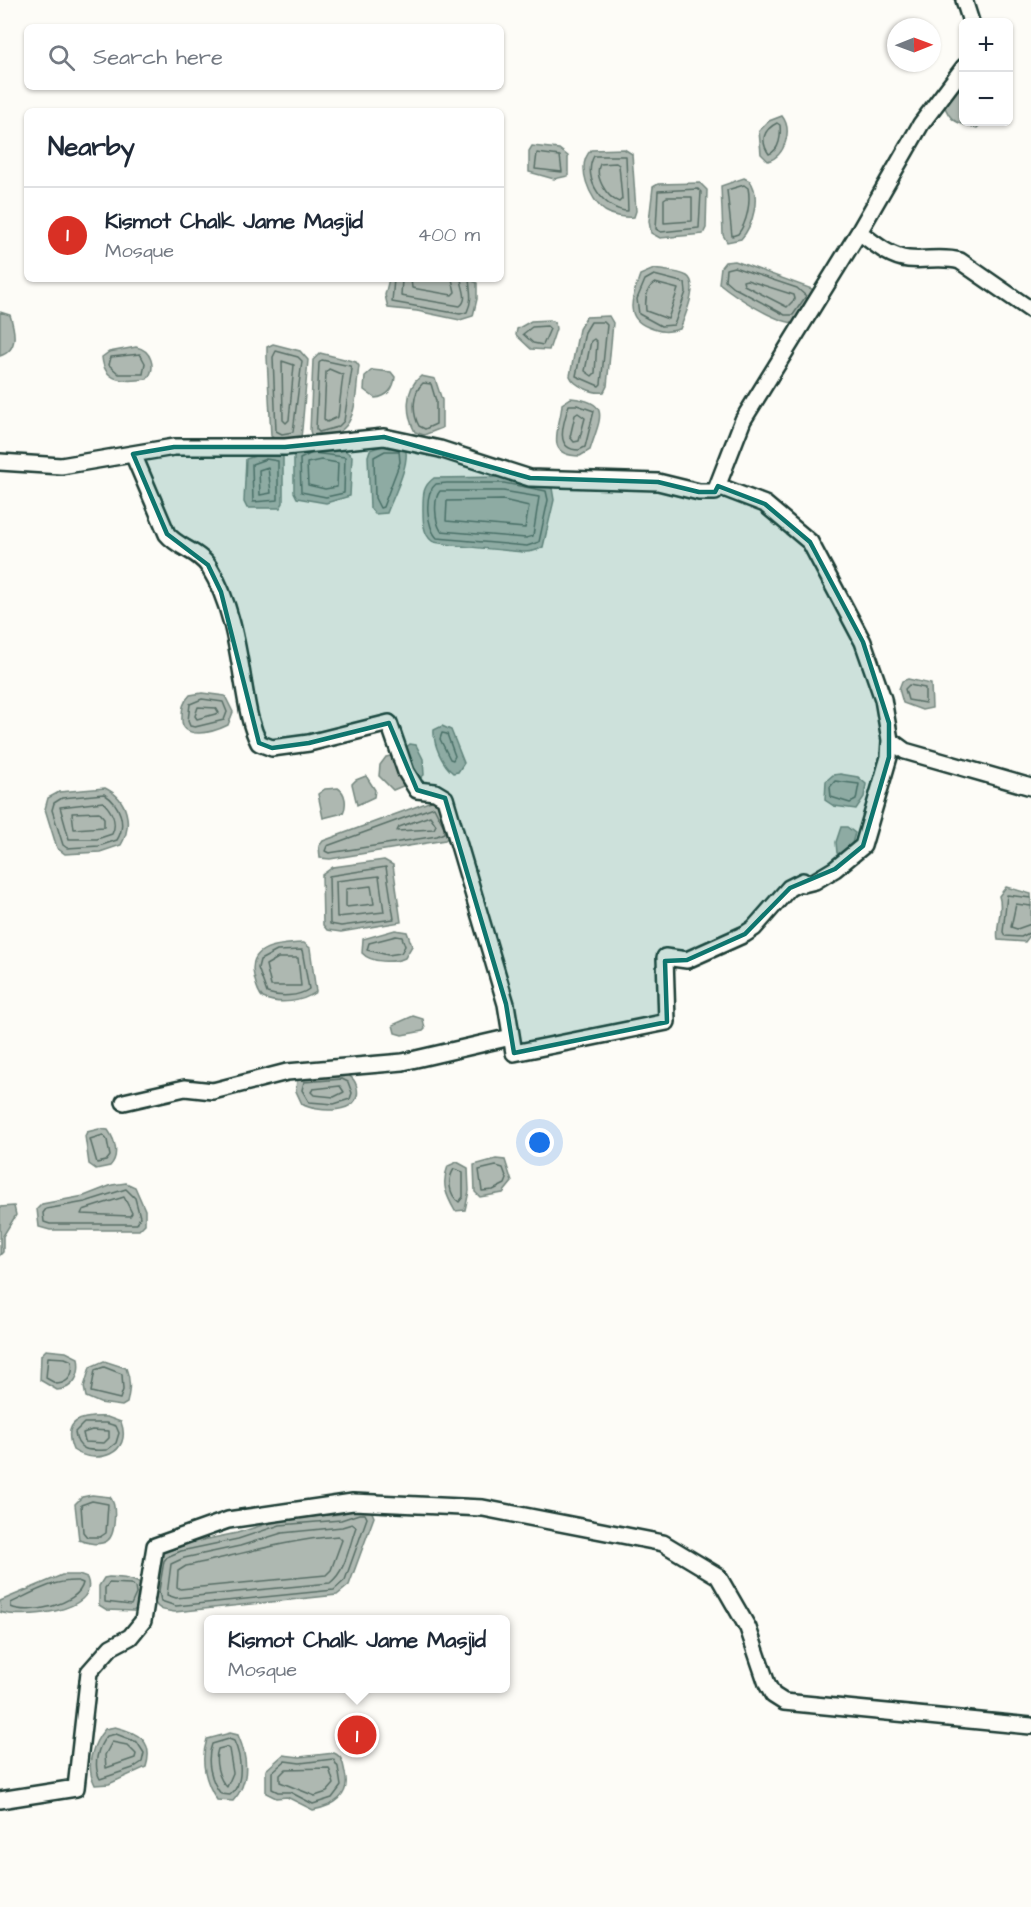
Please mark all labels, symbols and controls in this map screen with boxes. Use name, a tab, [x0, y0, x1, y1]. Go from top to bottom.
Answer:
north arrow	[887, 18, 941, 72]
map controls	[959, 18, 1013, 126]
button: +	[959, 18, 1013, 72]
search box	[24, 24, 504, 90]
icon: search	[45, 41, 78, 74]
text: Search here	[93, 42, 223, 73]
button: −	[959, 72, 1013, 126]
text: Nearby	[48, 129, 135, 165]
text: Kismot Chalk Jame Masjid	[105, 206, 363, 237]
text: 1	[66, 221, 69, 249]
text: 400 m	[418, 221, 480, 249]
text: Mosque	[105, 237, 174, 265]
your location	[525, 1128, 554, 1157]
popup	[204, 1615, 510, 1693]
text: Kismot Chalk Jame Masjid	[228, 1625, 486, 1656]
text: Mosque	[228, 1656, 297, 1684]
pin: 1	[338, 1712, 376, 1758]

